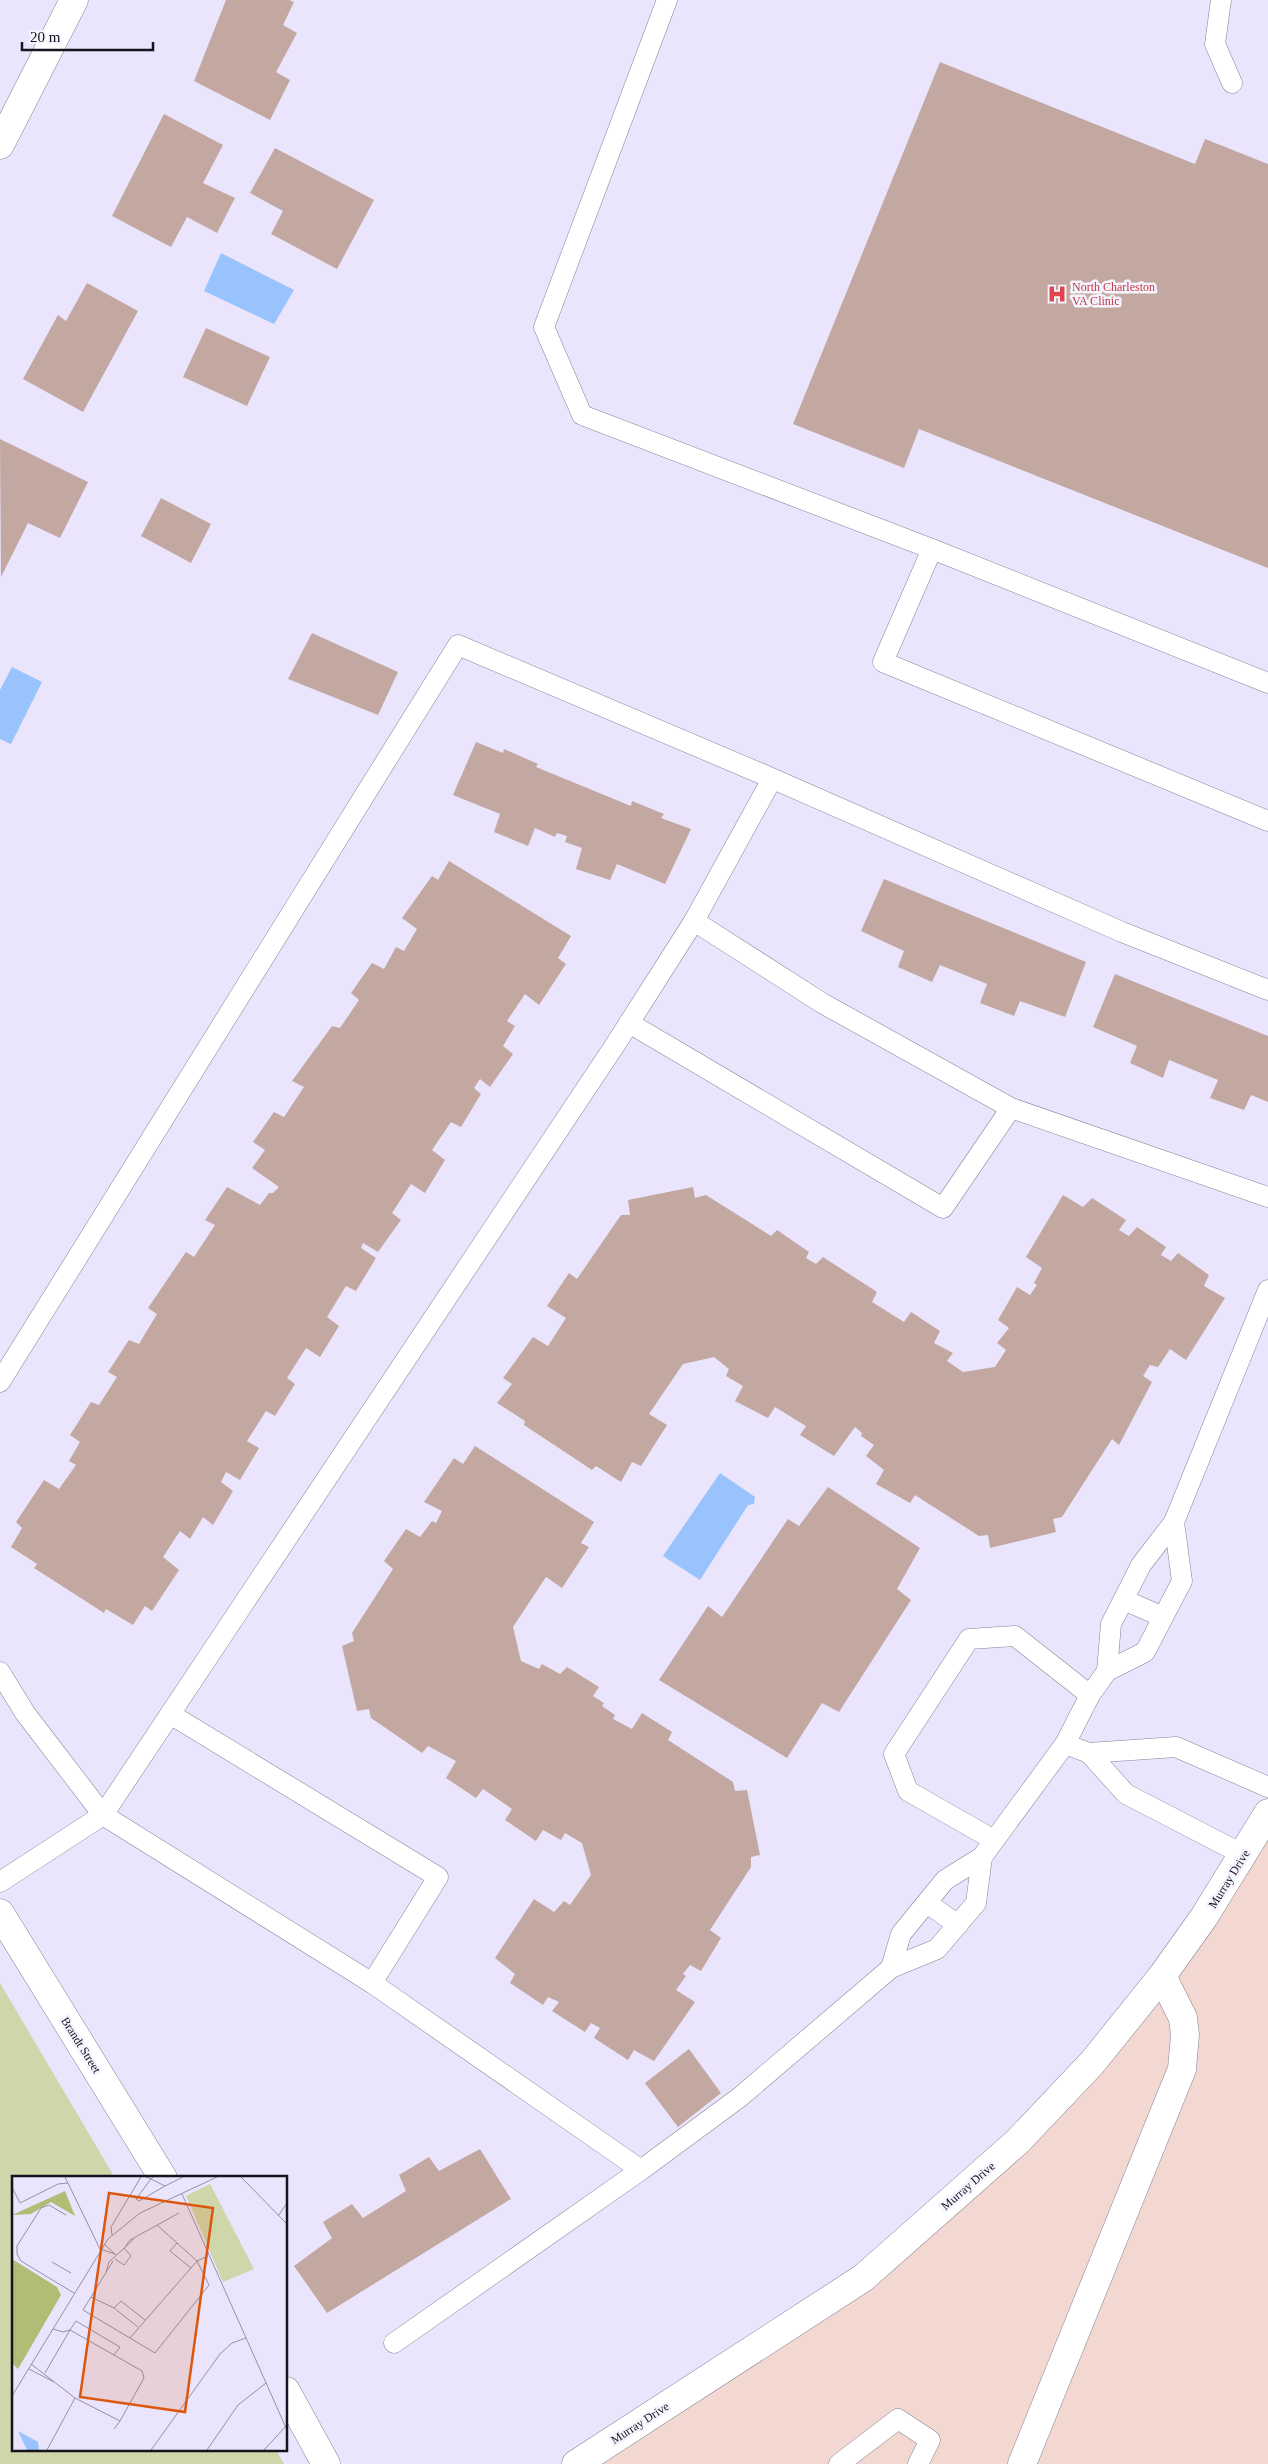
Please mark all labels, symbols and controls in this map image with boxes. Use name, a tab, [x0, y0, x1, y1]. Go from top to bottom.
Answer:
scale bar	[22, 20, 154, 52]
text: 20 m	[30, 29, 61, 45]
place label: North Charleston VA Clinic	[1072, 280, 1155, 308]
hospital icon: North Charleston VA Clinic	[1046, 283, 1068, 305]
street label: Murray Drive	[1205, 1847, 1253, 1911]
street label: Brandt Street	[58, 2014, 104, 2076]
street label: Murray Drive	[938, 2159, 998, 2213]
inset map	[12, 2176, 288, 2452]
street label: Murray Drive	[608, 2399, 672, 2447]

